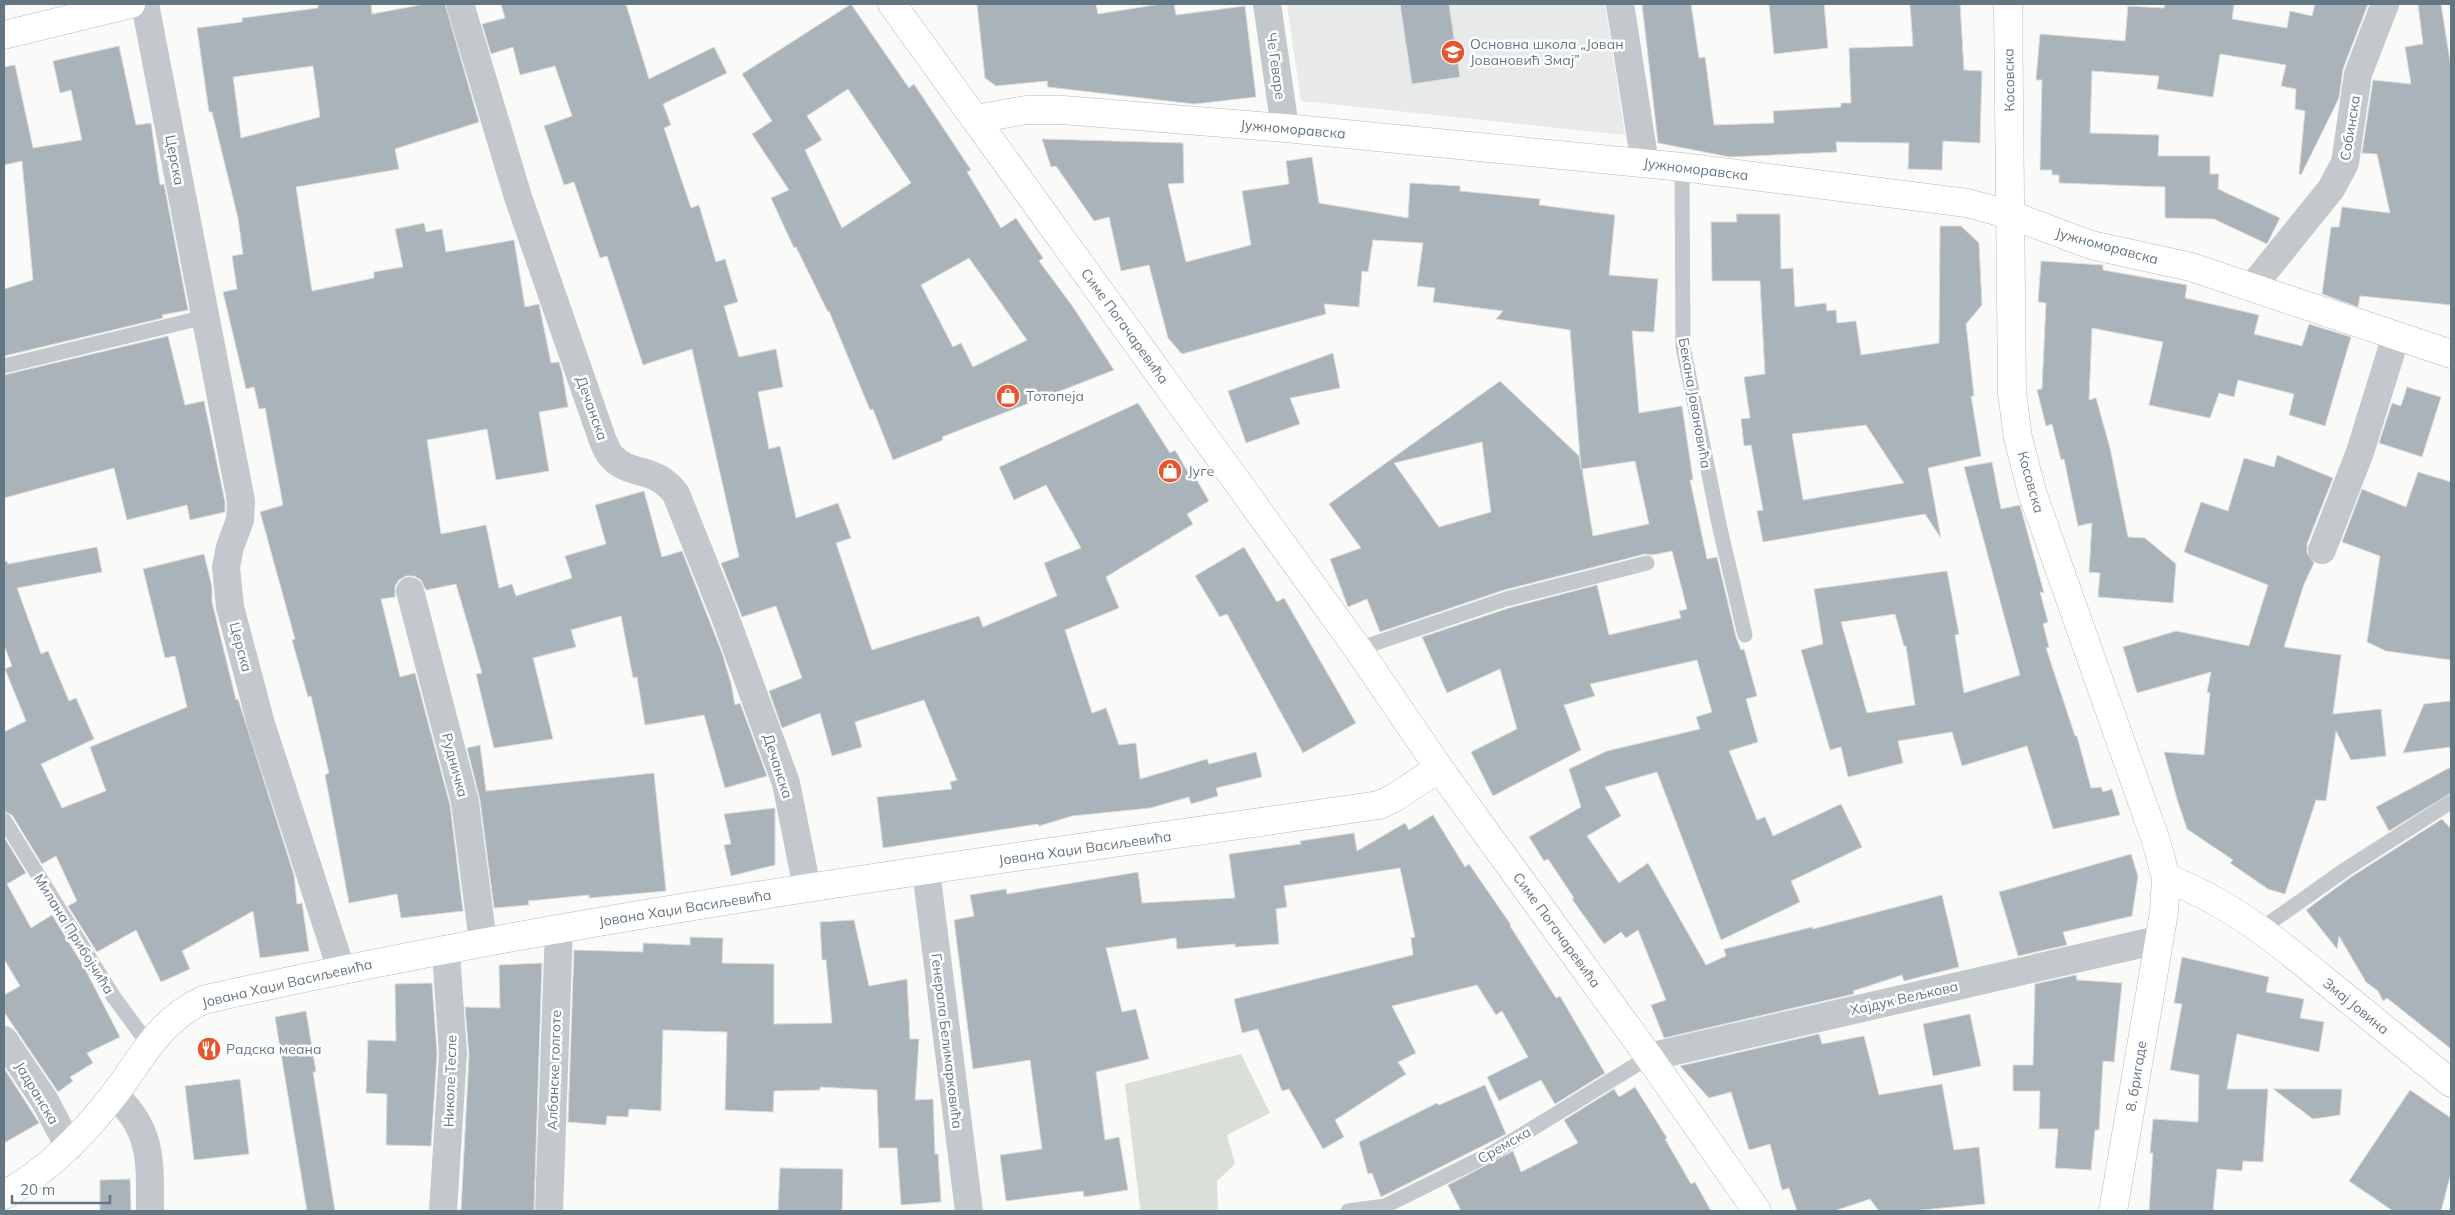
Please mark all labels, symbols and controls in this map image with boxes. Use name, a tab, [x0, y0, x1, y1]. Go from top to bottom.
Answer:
street label: Че Геваре	[1262, 31, 1290, 101]
place label: Основна школа „Јован Јовановић Змај”	[1470, 35, 1624, 69]
school or university icon: Основна школа „Јован Јовановић Змај”	[1440, 39, 1466, 65]
street label: Косовска	[1999, 48, 2019, 112]
street label: Собинска	[2336, 94, 2364, 162]
street label: Јужноморавска	[1240, 115, 1346, 143]
street label: Церска	[161, 133, 189, 187]
street label: Јужноморавска	[1642, 154, 1750, 184]
street label: Јужноморавска	[2054, 224, 2160, 268]
street label: Симе Погачаревића	[1077, 265, 1173, 387]
street label: Бекана Јовановића	[1675, 336, 1715, 470]
street label: Дечанска	[572, 373, 612, 443]
shop icon: Тотопеја	[995, 383, 1021, 409]
place label: Тотопеја	[1026, 387, 1084, 405]
street label: Косовска	[2014, 449, 2048, 515]
shop icon: Југе	[1157, 458, 1183, 484]
place label: Југе	[1188, 462, 1214, 480]
street label: Церска	[226, 620, 256, 674]
street label: Рудничка	[438, 731, 472, 799]
street label: Дечанска	[759, 731, 797, 801]
street label: Јована Хаџи Васиљевића	[997, 827, 1173, 869]
street label: Симе Погачаревића	[1509, 869, 1605, 991]
street label: Милана Прибојчића	[30, 871, 118, 997]
street label: Јована Хаџи Васиљевића	[597, 885, 773, 931]
street label: Генерала Белимарковића	[927, 952, 967, 1130]
street label: Јована Хаџи Васиљевића	[200, 955, 374, 1011]
street label: Змај Јовина	[2319, 974, 2393, 1038]
street label: Хајдук Вељкова	[1848, 977, 1960, 1019]
street label: Албанске голготе	[543, 1009, 565, 1131]
street label: Николе Тесле	[439, 1034, 461, 1127]
restaurant icon: Радска меана	[196, 1036, 222, 1062]
street label: 8. бригаде	[2122, 1039, 2151, 1113]
place label: Радска меана	[226, 1040, 321, 1058]
street label: Јадранска	[11, 1058, 63, 1128]
street label: Сремска	[1474, 1123, 1534, 1167]
scale bar	[12, 1172, 110, 1204]
text: 20 m	[20, 1180, 55, 1199]

